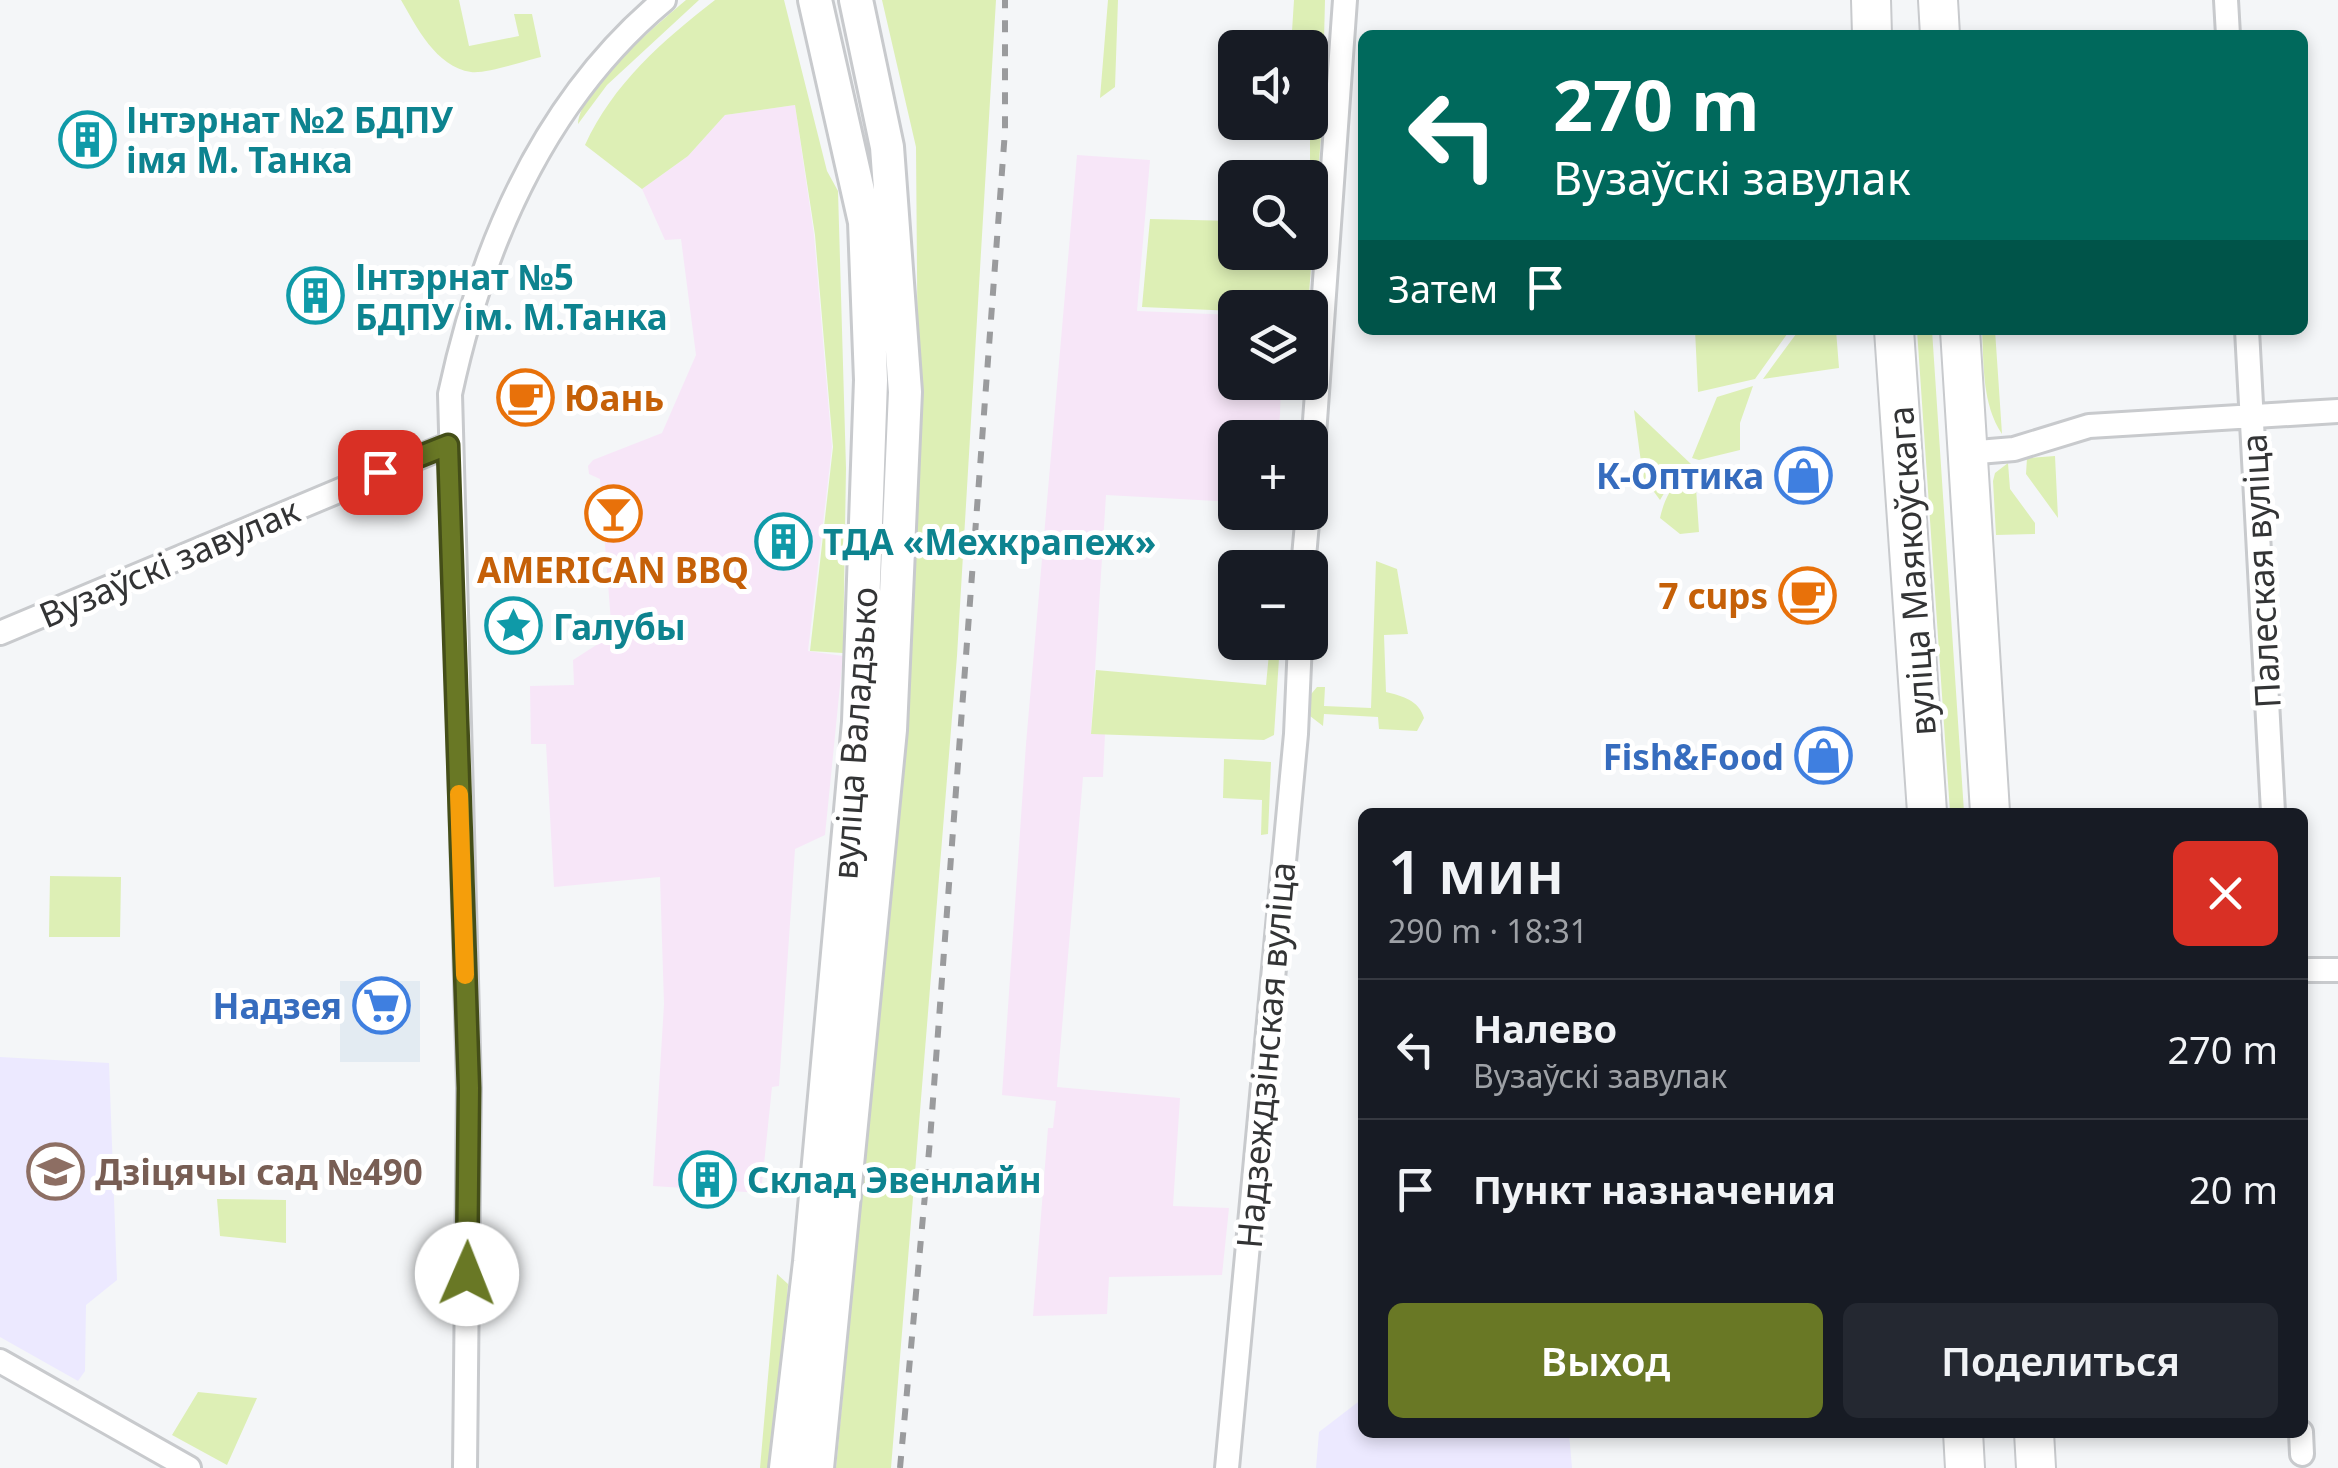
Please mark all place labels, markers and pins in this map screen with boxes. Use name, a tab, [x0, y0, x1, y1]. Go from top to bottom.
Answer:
place label: Інтэрнат №2 БДПУ імя М. Танка	[126, 96, 453, 183]
building icon: Інтэрнат №2 БДПУ імя М. Танка	[57, 109, 117, 169]
place label: Інтэрнат №5 БДПУ ім. М.Танка	[355, 253, 668, 340]
building icon: Інтэрнат №5 БДПУ ім. М.Танка	[286, 266, 346, 326]
cafe icon: Юань	[495, 367, 555, 427]
place label: Юань	[564, 374, 664, 421]
pin	[338, 430, 423, 515]
shop icon: К-Оптика	[1773, 445, 1833, 505]
place label: К-Оптика	[1596, 452, 1764, 499]
bar icon: AMERICAN BBQ	[583, 483, 643, 543]
building icon: ТДА «Мехкрапеж»	[754, 511, 814, 571]
place label: ТДА «Мехкрапеж»	[823, 518, 1156, 565]
place label: AMERICAN BBQ	[477, 546, 749, 593]
cafe icon: 7 cups	[1777, 565, 1837, 625]
place label: 7 cups	[1658, 572, 1768, 619]
place icon: Галубы	[484, 596, 544, 656]
place label: Галубы	[553, 603, 686, 650]
shop icon: Fish&Food	[1793, 726, 1853, 786]
place label: Fish&Food	[1603, 733, 1784, 780]
supermarket icon: Надзея	[351, 975, 411, 1035]
place label: Надзея	[213, 982, 342, 1029]
school or university icon: Дзіцячы сад №490	[26, 1141, 86, 1201]
place label: Дзіцячы сад №490	[95, 1148, 423, 1195]
building icon: Склад Эвенлайн	[678, 1149, 738, 1209]
place label: Склад Эвенлайн	[747, 1156, 1042, 1203]

